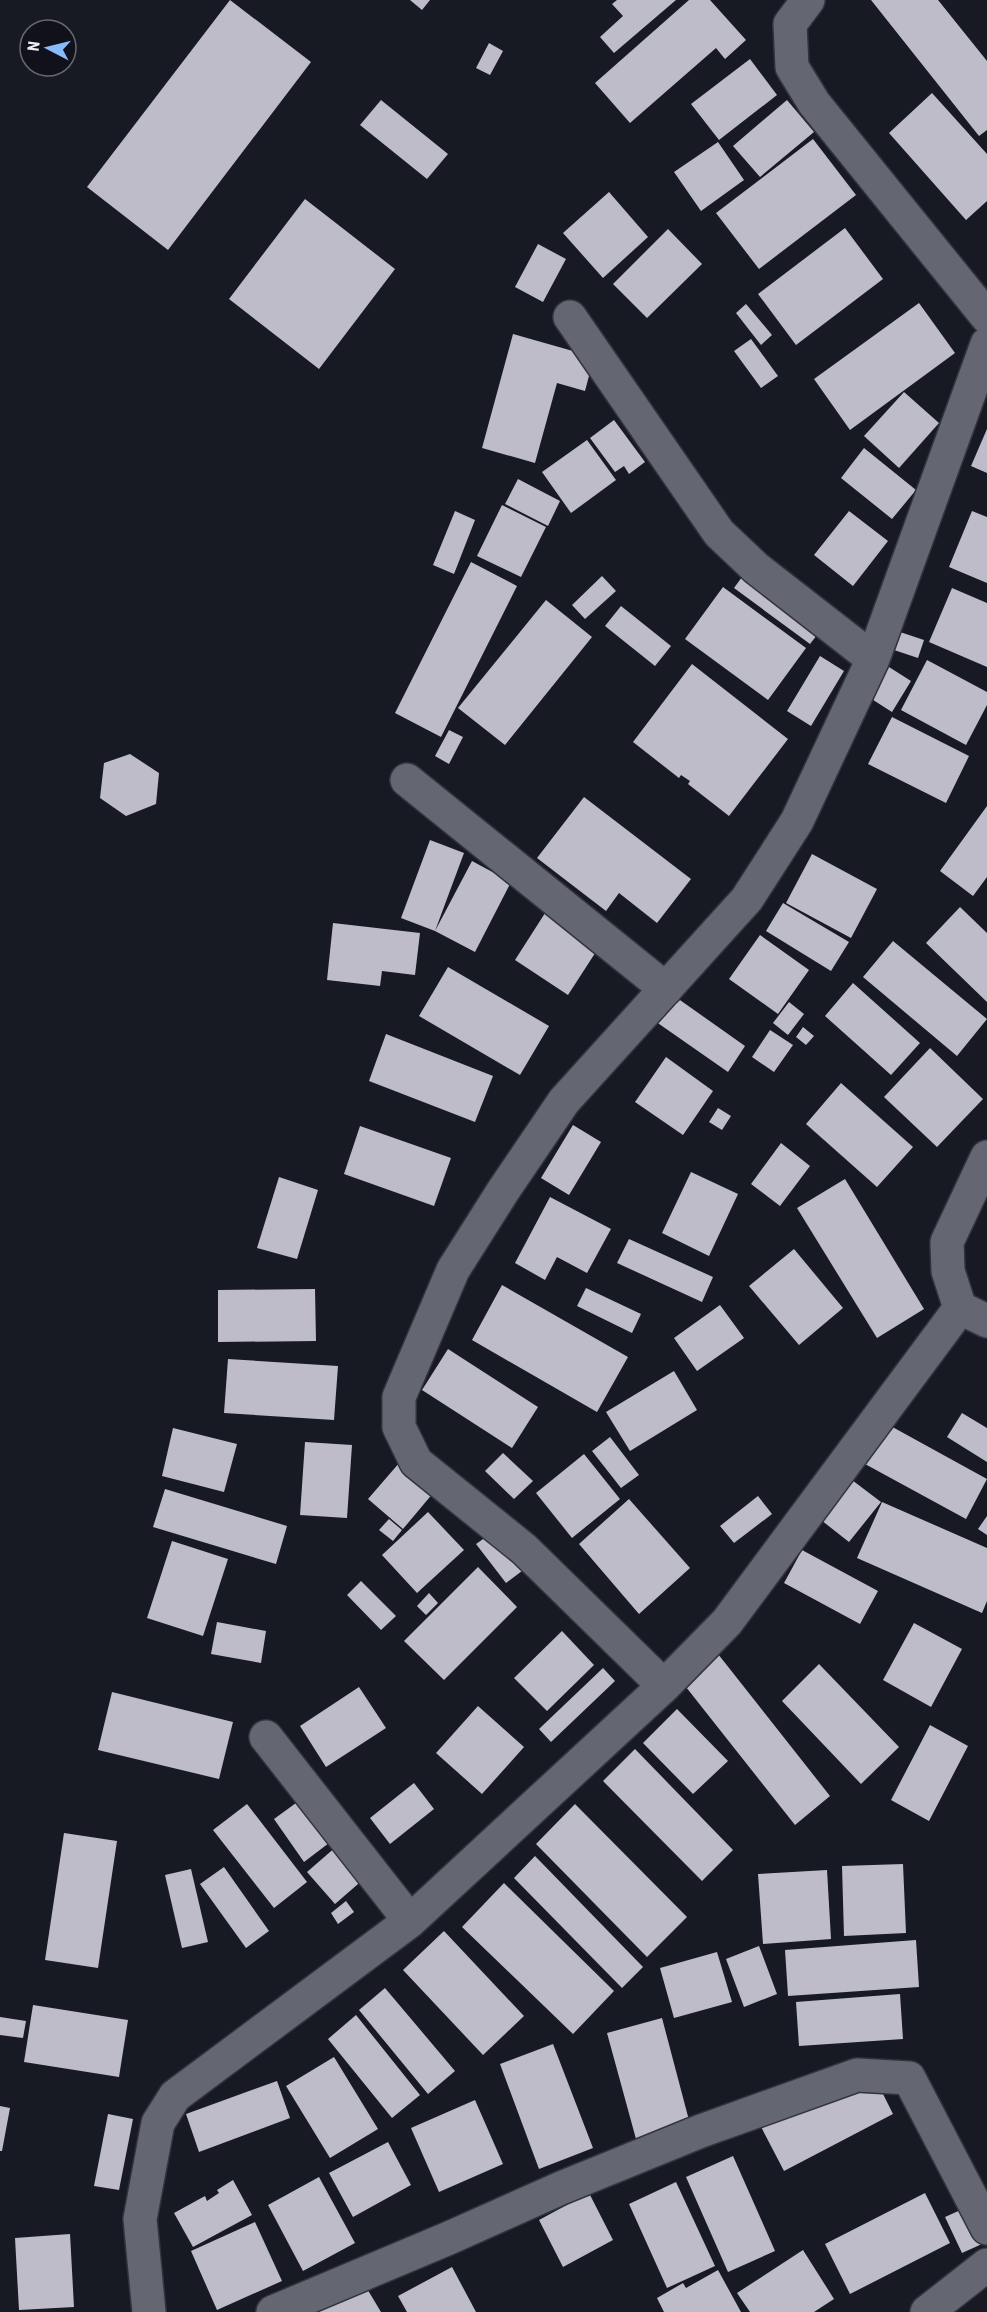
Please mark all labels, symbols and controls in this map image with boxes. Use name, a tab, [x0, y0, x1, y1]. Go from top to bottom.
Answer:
north arrow	[18, 18, 78, 78]
text: N	[24, 40, 44, 52]

